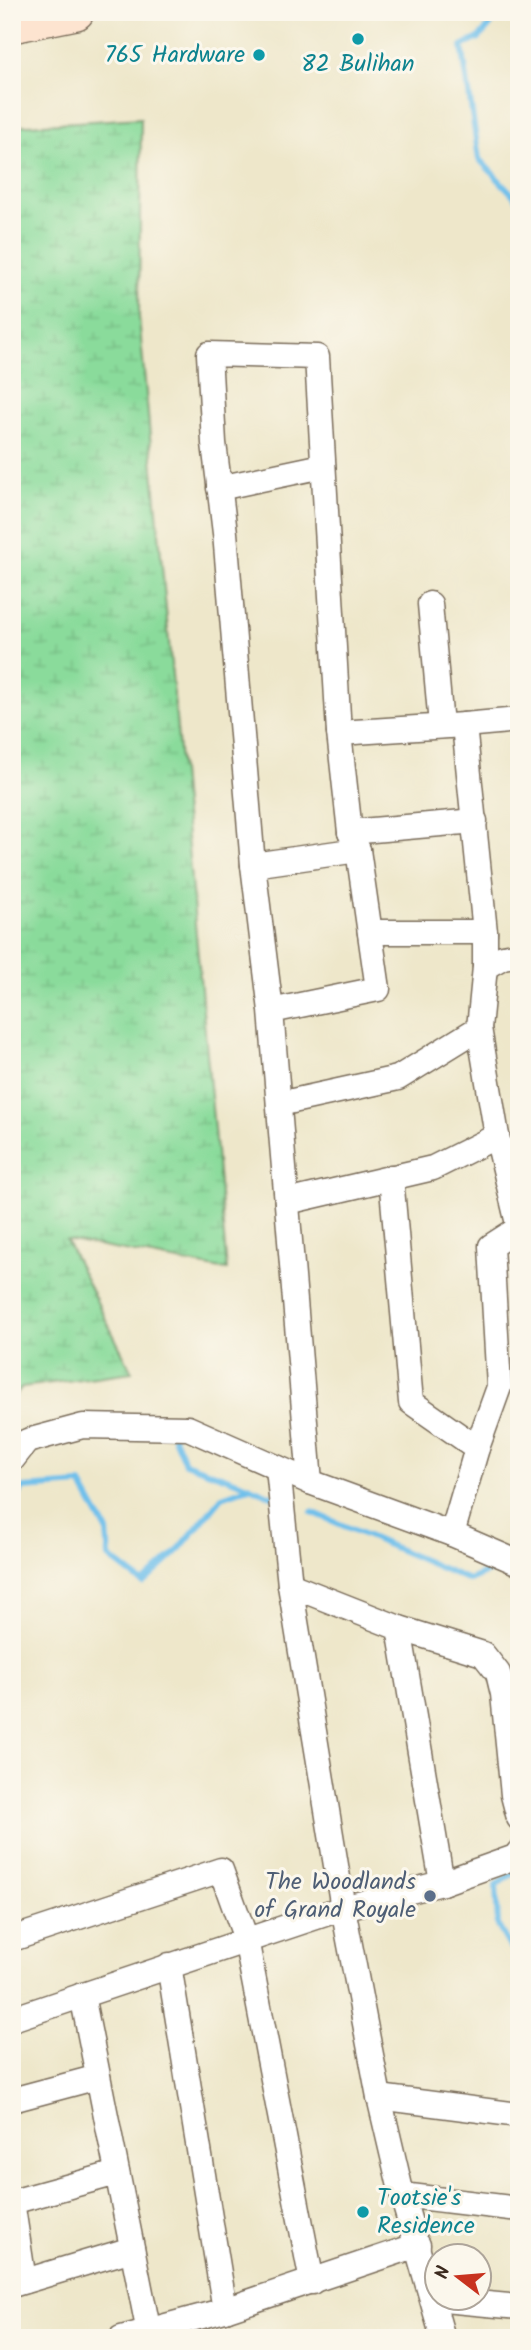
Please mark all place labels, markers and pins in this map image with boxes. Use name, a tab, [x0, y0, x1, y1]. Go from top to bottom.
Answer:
marker: 82 Bulihan	[350, 31, 366, 47]
place label: 765 Hardware	[105, 36, 245, 75]
place label: 82 Bulihan	[301, 45, 415, 84]
marker: 765 Hardware	[251, 47, 267, 63]
place label: The Woodlands of Grand Royale	[254, 1863, 416, 1930]
marker: The Woodlands of Grand Royale	[422, 1888, 438, 1904]
place label: Tootsie's Residence	[377, 2179, 475, 2246]
marker: Tootsie's Residence	[355, 2204, 371, 2220]

